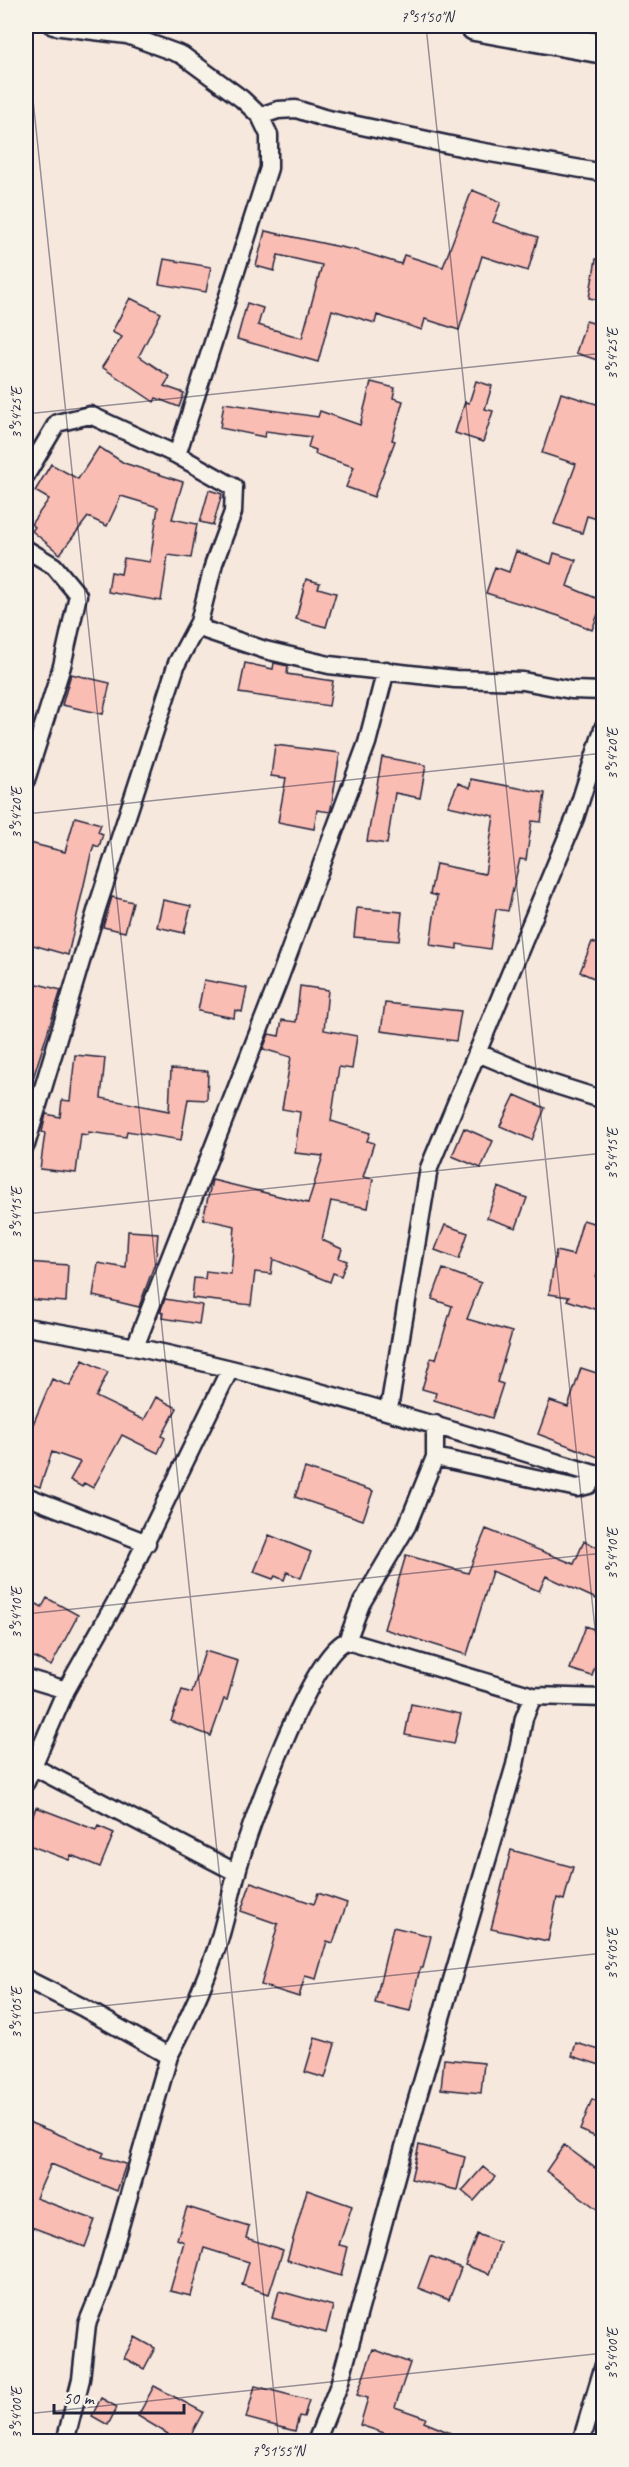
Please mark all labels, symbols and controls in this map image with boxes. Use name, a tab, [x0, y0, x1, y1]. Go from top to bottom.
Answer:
text: 7°51'50"N	[401, 8, 456, 27]
text: 3°54'25"E	[603, 326, 622, 380]
text: 3°54'25"E	[7, 385, 26, 439]
text: 3°54'20"E	[603, 726, 622, 780]
text: 3°54'20"E	[7, 785, 26, 839]
text: 3°54'15"E	[603, 1126, 622, 1180]
text: 3°54'15"E	[7, 1185, 26, 1239]
text: 3°54'10"E	[603, 1526, 622, 1580]
text: 3°54'10"E	[7, 1585, 26, 1639]
text: 3°54'05"E	[603, 1926, 622, 1980]
text: 3°54'05"E	[7, 1985, 26, 2039]
text: 3°54'00"E	[603, 2326, 622, 2380]
scale bar	[54, 2377, 184, 2415]
text: 3°54'00"E	[7, 2385, 26, 2439]
text: 50 m	[63, 2387, 96, 2409]
text: 7°51'55"N	[252, 2442, 307, 2461]

